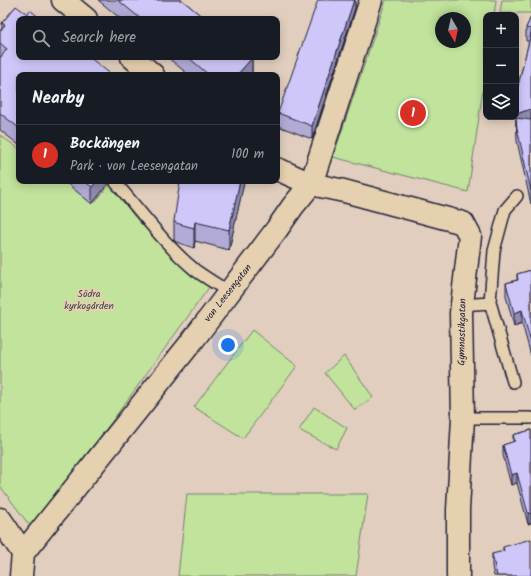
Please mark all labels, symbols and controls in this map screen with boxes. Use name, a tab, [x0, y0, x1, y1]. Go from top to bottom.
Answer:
north arrow	[435, 12, 471, 48]
map controls	[483, 12, 519, 120]
button: +	[483, 12, 519, 48]
search box	[16, 16, 280, 60]
text: Search here	[62, 26, 136, 50]
icon: search	[30, 27, 52, 49]
button: −	[483, 48, 519, 84]
button: layers	[483, 84, 519, 120]
text: Nearby	[32, 85, 84, 112]
pin: 1	[400, 98, 426, 128]
text: Bockängen	[70, 132, 140, 156]
text: 1	[43, 144, 47, 165]
text: 100 m	[231, 144, 264, 165]
text: Park · von Leesengatan	[70, 156, 198, 177]
street label: von Leesengatan	[200, 261, 256, 325]
park label: Södra kyrkogården	[64, 286, 114, 314]
street label: Gymnastikgatan	[453, 298, 471, 366]
your location	[218, 335, 238, 355]

